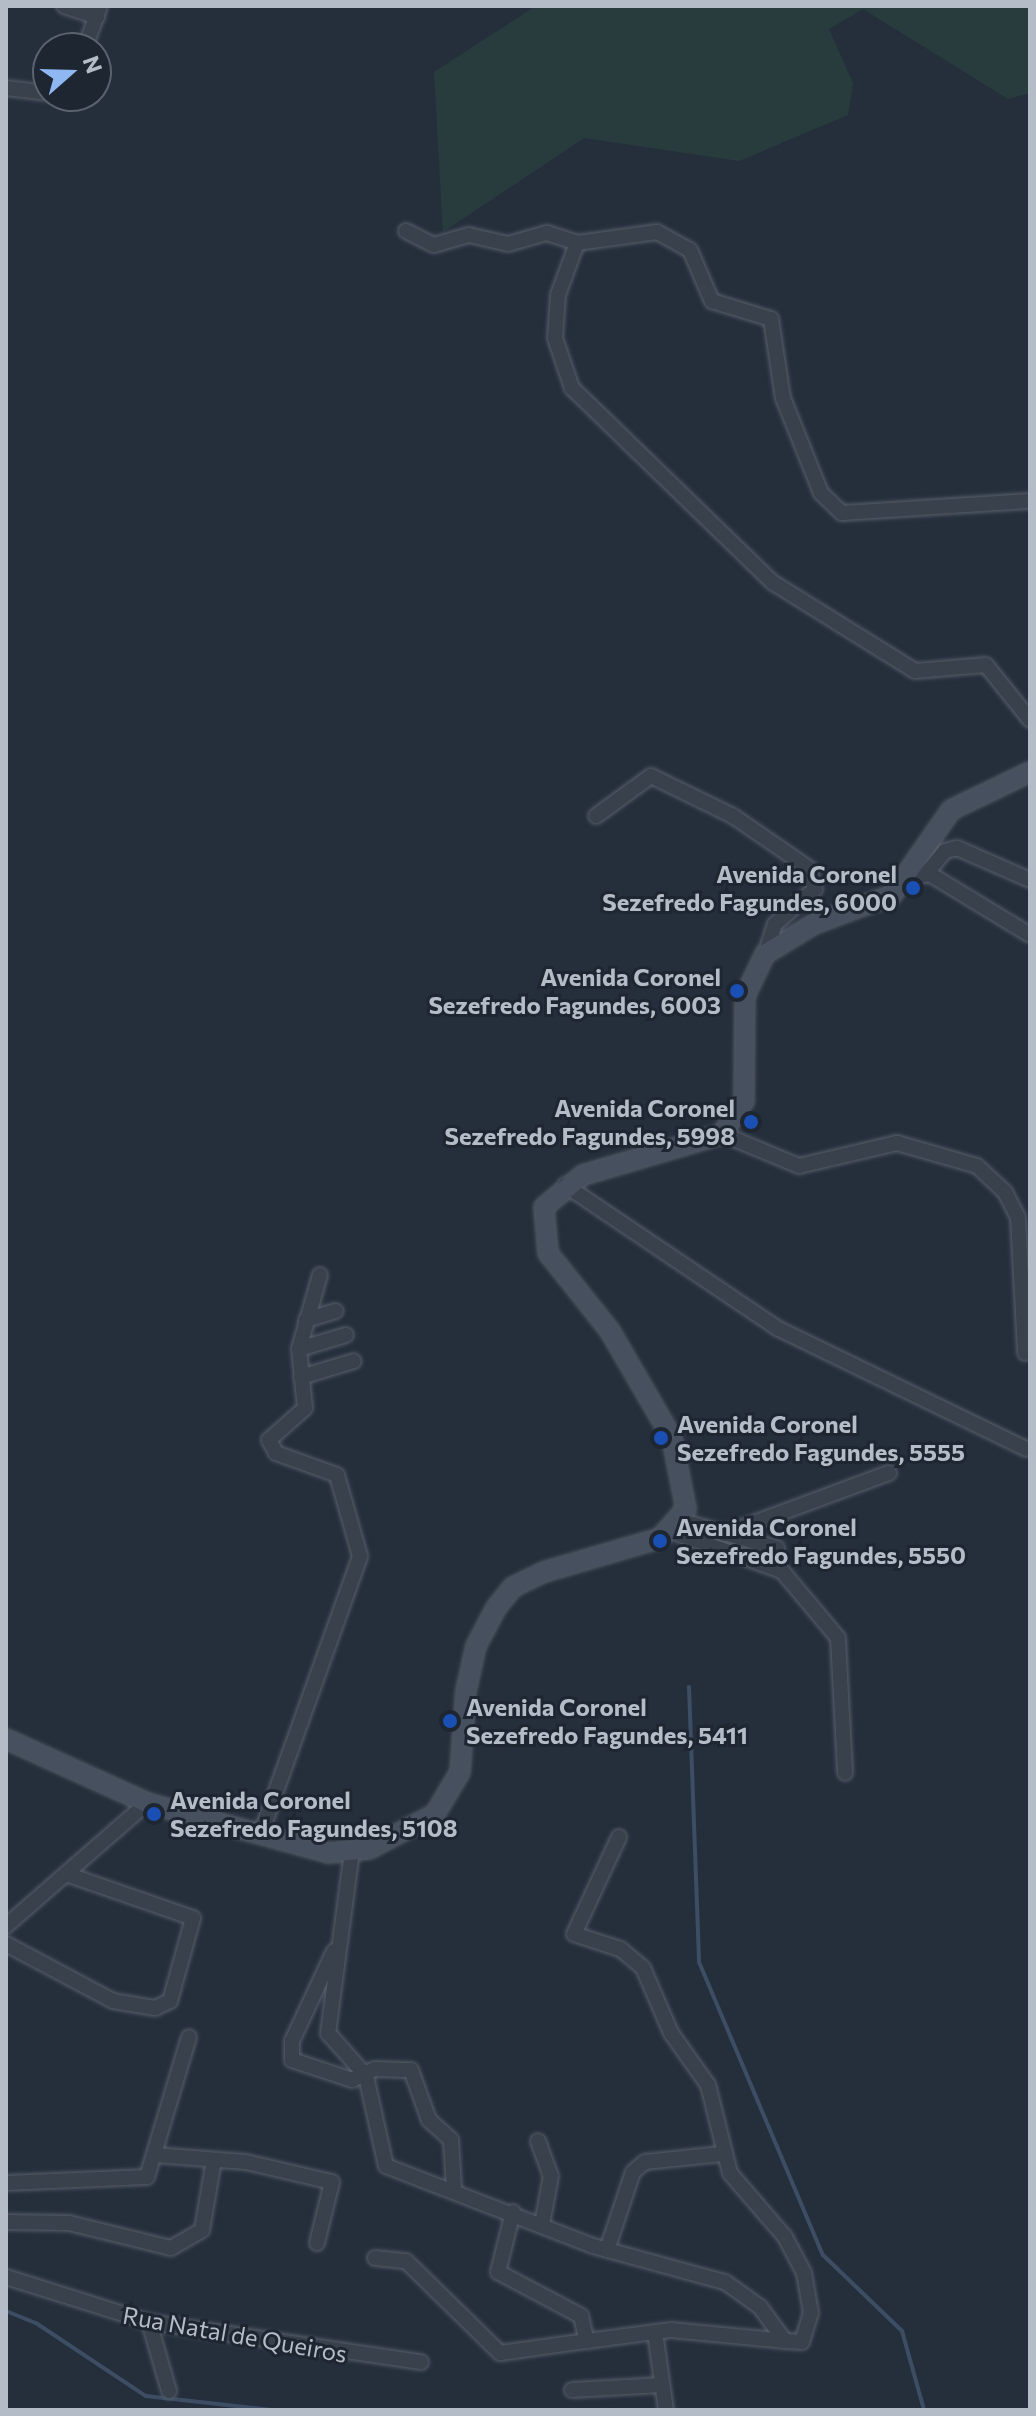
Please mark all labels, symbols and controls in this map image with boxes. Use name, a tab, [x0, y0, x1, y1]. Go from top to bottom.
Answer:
north arrow	[32, 32, 112, 112]
text: N	[78, 52, 109, 77]
place label: Avenida Coronel Sezefredo Fagundes, 6000	[602, 860, 897, 916]
marker: Avenida Coronel Sezefredo Fagundes, 6000	[904, 879, 922, 897]
place label: Avenida Coronel Sezefredo Fagundes, 6003	[428, 963, 721, 1019]
marker: Avenida Coronel Sezefredo Fagundes, 6003	[728, 982, 746, 1000]
place label: Avenida Coronel Sezefredo Fagundes, 5998	[445, 1094, 735, 1150]
marker: Avenida Coronel Sezefredo Fagundes, 5998	[742, 1113, 760, 1131]
place label: Avenida Coronel Sezefredo Fagundes, 5555	[677, 1410, 965, 1466]
marker: Avenida Coronel Sezefredo Fagundes, 5555	[652, 1429, 670, 1447]
place label: Avenida Coronel Sezefredo Fagundes, 5550	[676, 1513, 966, 1569]
marker: Avenida Coronel Sezefredo Fagundes, 5550	[651, 1532, 669, 1550]
place label: Avenida Coronel Sezefredo Fagundes, 5411	[466, 1693, 748, 1749]
marker: Avenida Coronel Sezefredo Fagundes, 5411	[441, 1712, 459, 1730]
place label: Avenida Coronel Sezefredo Fagundes, 5108	[170, 1786, 458, 1842]
marker: Avenida Coronel Sezefredo Fagundes, 5108	[145, 1805, 163, 1823]
street label: Rua Natal de Queiros	[121, 2300, 349, 2368]

